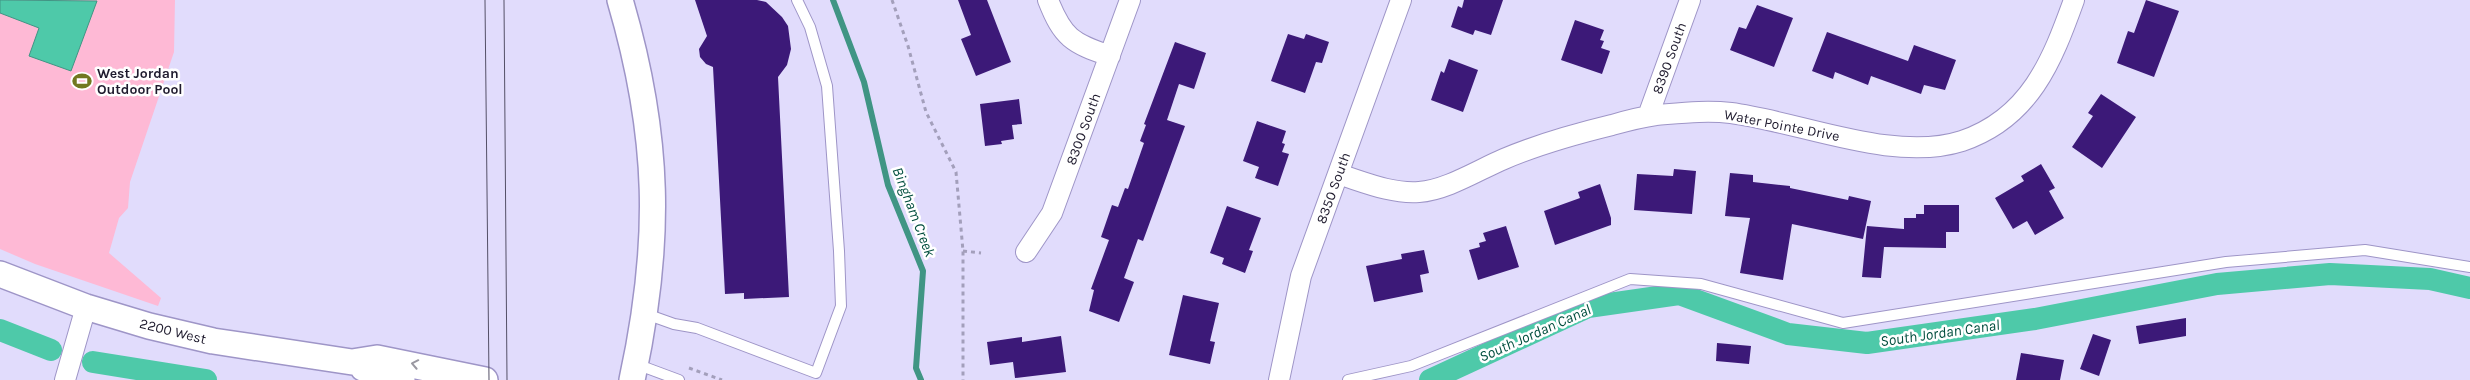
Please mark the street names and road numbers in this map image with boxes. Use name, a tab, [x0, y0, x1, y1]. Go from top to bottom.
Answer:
street label: 8390 South	[1649, 20, 1690, 96]
street label: 8300 South	[1063, 91, 1104, 167]
street label: Water Pointe Drive	[1723, 106, 1841, 145]
street label: 8350 South	[1313, 150, 1354, 226]
street label: 2200 West	[138, 315, 208, 348]

